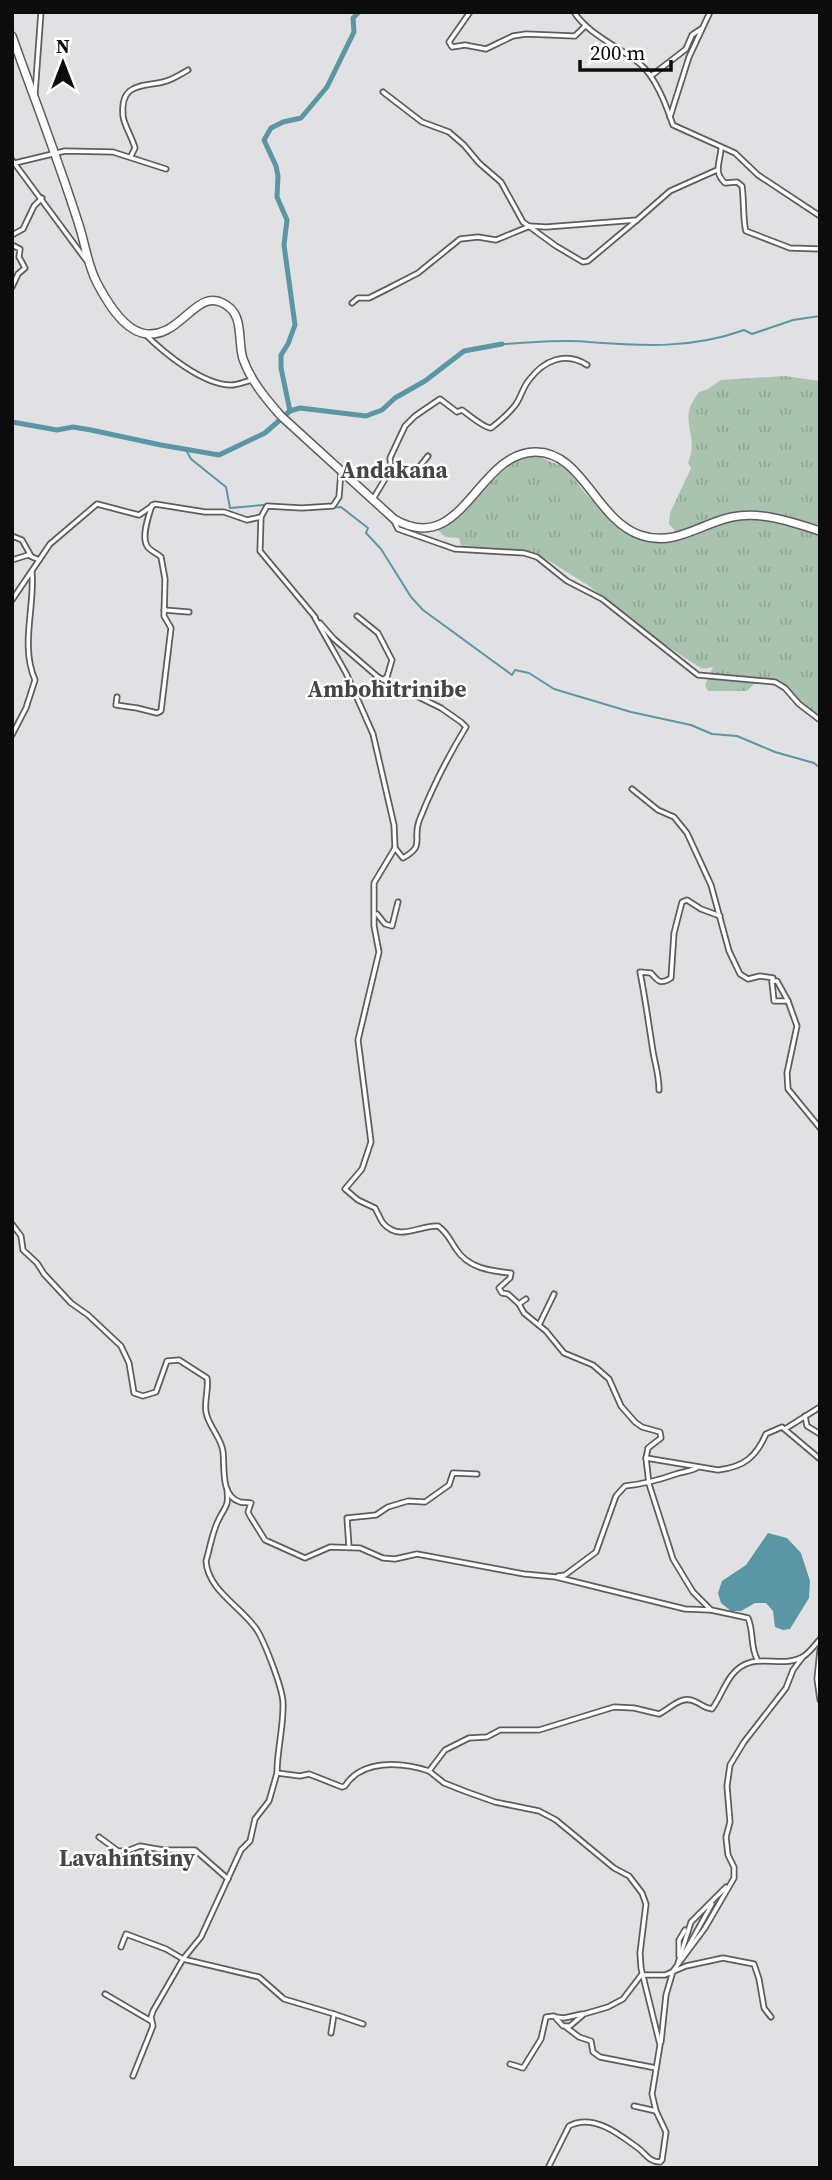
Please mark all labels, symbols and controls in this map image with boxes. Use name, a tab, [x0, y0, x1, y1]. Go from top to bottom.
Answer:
north arrow	[28, 28, 98, 98]
scale bar	[580, 28, 671, 72]
text: N	[56, 33, 70, 59]
text: 200 m	[590, 38, 645, 67]
district label: Andakana	[340, 454, 448, 486]
district label: Ambohitrinibe	[308, 673, 466, 705]
district label: Lavahintsiny	[59, 1842, 196, 1874]

